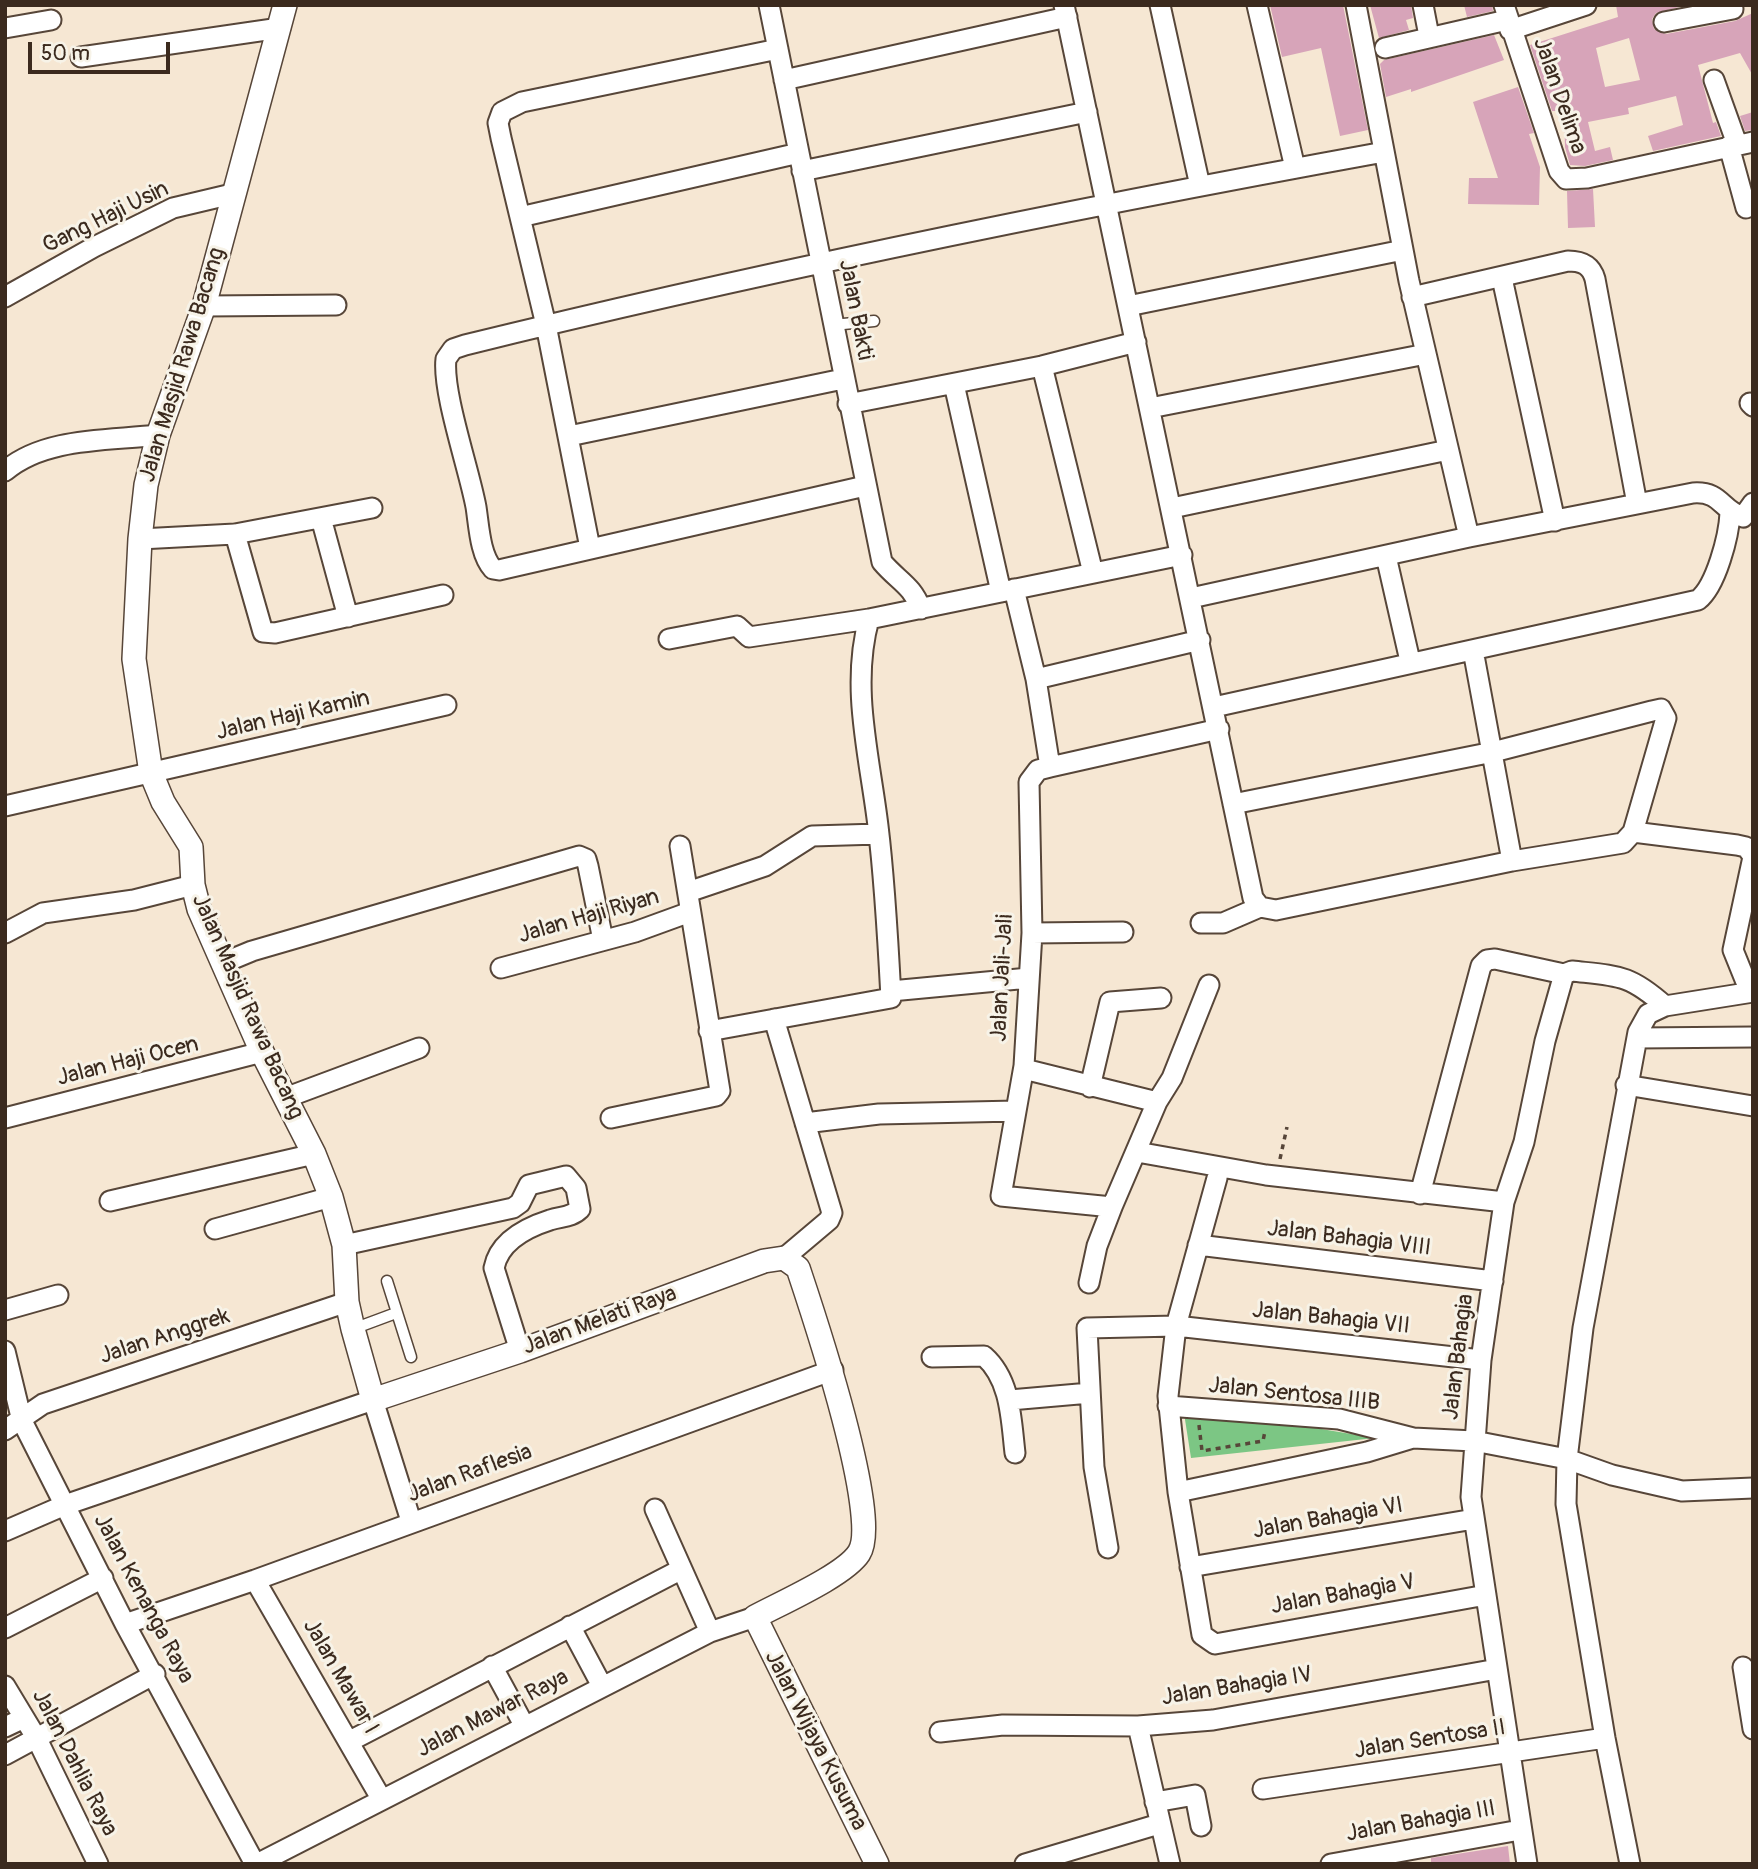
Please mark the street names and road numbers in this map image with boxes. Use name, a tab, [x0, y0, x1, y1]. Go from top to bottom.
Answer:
street label: Jalan Delima	[1526, 34, 1592, 158]
street label: Gang Haji Usin	[38, 176, 174, 260]
street label: Jalan Masjid Rawa Bacang	[134, 244, 232, 486]
street label: Jalan Bakti	[832, 257, 878, 363]
street label: Jalan Haji Kamin	[214, 685, 372, 747]
street label: Jalan Haji Riyan	[515, 884, 663, 950]
street label: Jalan Masjid Rawa Bacang	[185, 890, 309, 1124]
street label: Jalan Jali-Jali	[986, 914, 1020, 1042]
street label: Jalan Haji Ocen	[54, 1031, 202, 1093]
street label: Jalan Bahagia VIII	[1265, 1215, 1433, 1263]
street label: Jalan Melati Raya	[519, 1280, 681, 1362]
street label: Jalan Bahagia	[1438, 1292, 1480, 1422]
street label: Jalan Bahagia VII	[1251, 1297, 1411, 1341]
street label: Jalan Anggrek	[97, 1303, 233, 1371]
street label: Jalan Sentosa IIIB	[1207, 1372, 1381, 1418]
street label: Jalan Raflesia	[404, 1439, 536, 1509]
street label: Jalan Bahagia VI	[1251, 1492, 1405, 1546]
street label: Jalan Kenanga Raya	[87, 1510, 199, 1688]
street label: Jalan Bahagia V	[1269, 1569, 1417, 1621]
street label: Jalan Mawar I	[296, 1615, 384, 1739]
street label: Jalan Wijaya Kusuma	[758, 1646, 872, 1836]
street label: Jalan Bahagia IV	[1160, 1661, 1314, 1713]
street label: Jalan Mawar Raya	[413, 1664, 573, 1764]
street label: Jalan Dahlia Raya	[25, 1685, 123, 1841]
street label: Jalan Sentosa II	[1352, 1714, 1508, 1766]
street label: Jalan Bahagia III	[1344, 1795, 1498, 1849]

